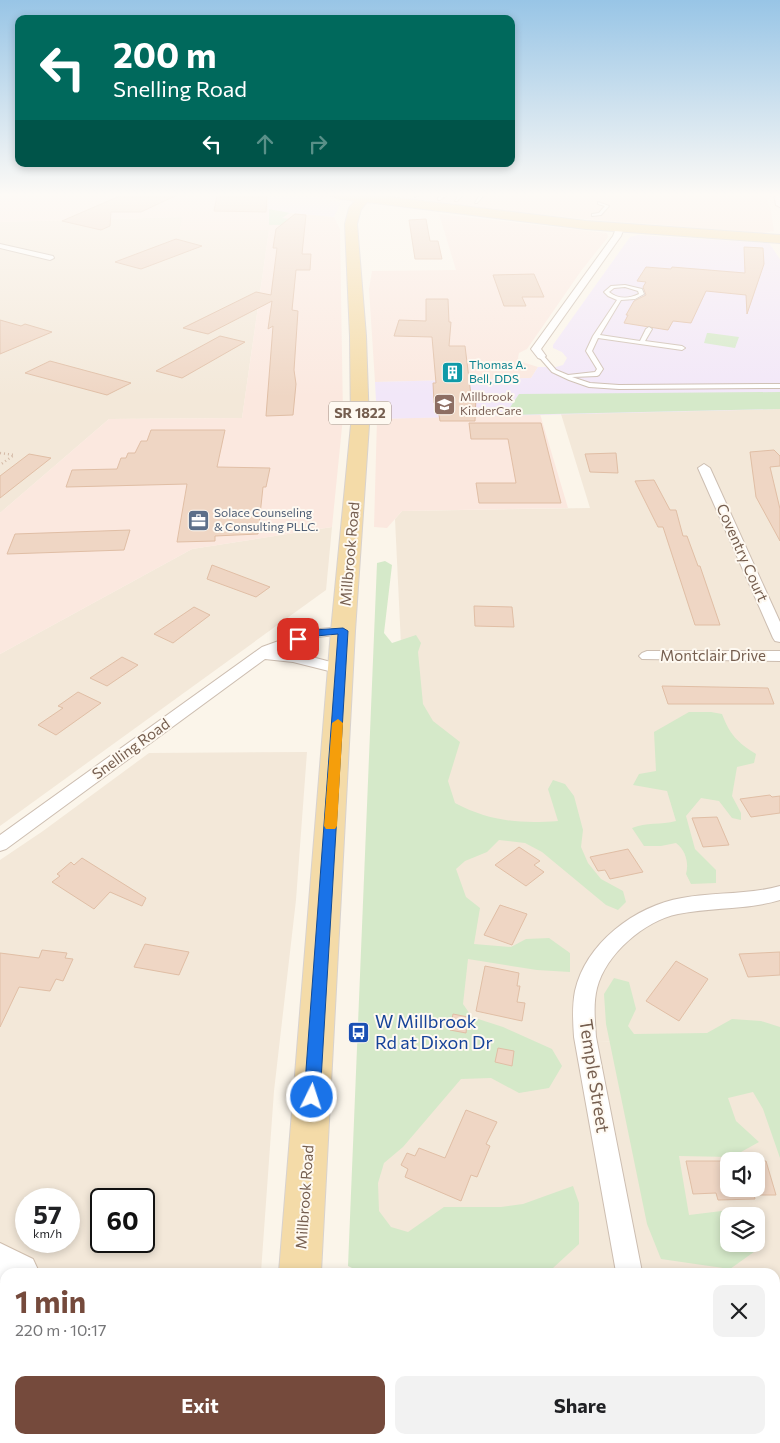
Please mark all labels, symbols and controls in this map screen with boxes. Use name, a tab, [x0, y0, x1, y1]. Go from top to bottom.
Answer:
text: 200 m	[113, 32, 216, 75]
icon: left	[30, 35, 95, 100]
text: Snelling Road	[113, 75, 247, 102]
icon: left	[198, 130, 226, 158]
icon: ahead	[251, 130, 279, 158]
icon: right	[304, 130, 332, 158]
place label: Thomas A. Bell, DDS	[469, 357, 527, 385]
building icon: Thomas A. Bell, DDS	[441, 360, 465, 384]
place label: Millbrook KinderCare	[460, 389, 521, 417]
school or university icon: Millbrook KinderCare	[432, 392, 456, 416]
road number: SR 1822	[329, 402, 391, 424]
street label: Millbrook Road	[335, 501, 363, 607]
street label: Coventry Court	[713, 501, 773, 604]
place label: Solace Counseling & Consulting PLLC.	[214, 505, 319, 533]
office icon: Solace Counseling & Consulting PLLC.	[186, 508, 210, 532]
pin	[277, 618, 319, 660]
icon: arrive	[284, 625, 312, 653]
street label: Montclair Drive	[660, 646, 766, 664]
street label: Snelling Road	[88, 714, 173, 782]
place label: W Millbrook Rd at Dixon Dr	[375, 1010, 493, 1053]
street label: Temple Street	[575, 1018, 615, 1134]
bus stop icon: W Millbrook Rd at Dixon Dr	[347, 1020, 371, 1044]
position arrow	[285, 1070, 337, 1122]
street label: Millbrook Road	[291, 1144, 317, 1250]
map controls	[720, 1152, 765, 1252]
button: sound	[720, 1152, 765, 1197]
speed limit sign: 60	[90, 1188, 155, 1253]
text: 57	[33, 1199, 62, 1229]
button: layers	[720, 1207, 765, 1252]
text: km/h	[33, 1226, 62, 1240]
text: 1 min	[15, 1282, 86, 1319]
button: close	[713, 1285, 765, 1337]
text: 220 m · 10:17	[15, 1320, 106, 1339]
button: Exit	[15, 1376, 385, 1434]
button: Share	[395, 1376, 765, 1434]

